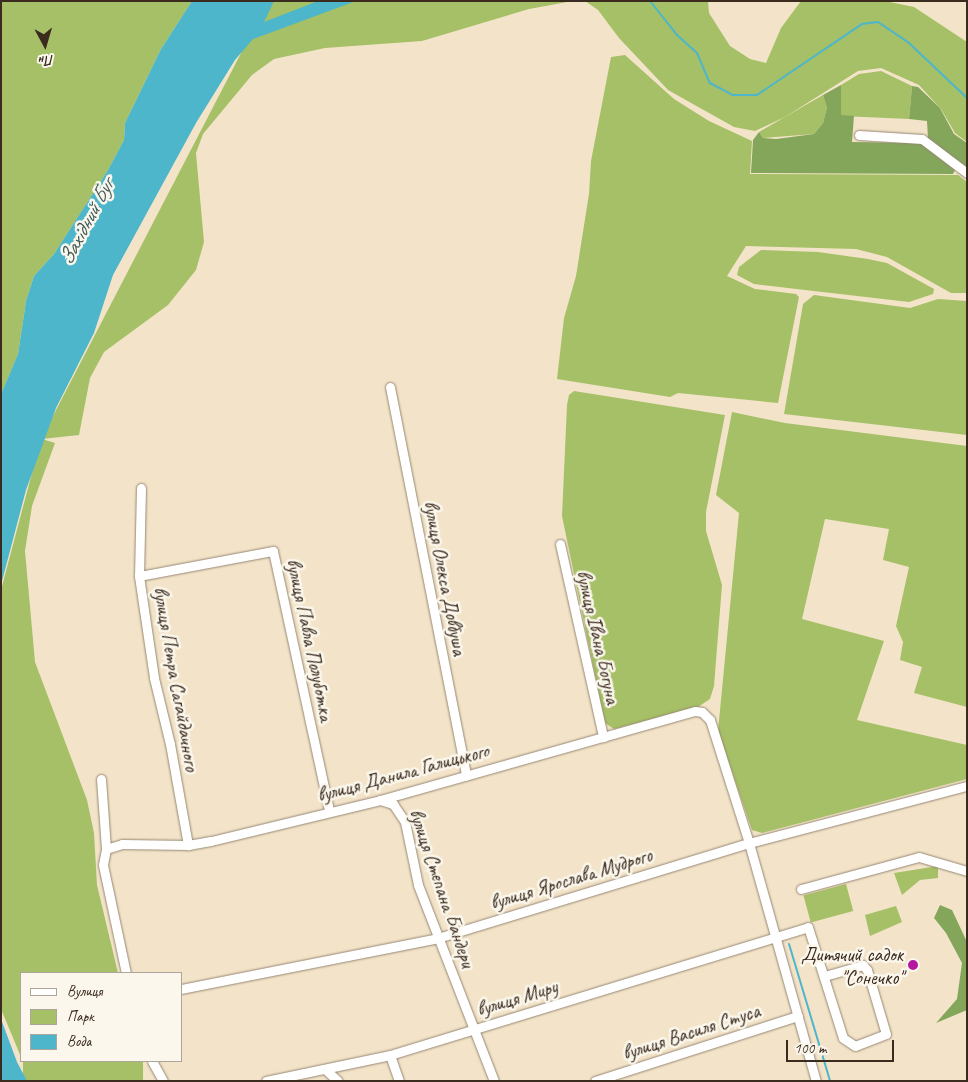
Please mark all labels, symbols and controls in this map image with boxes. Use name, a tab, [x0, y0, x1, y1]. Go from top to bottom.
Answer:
north arrow	[20, 20, 70, 70]
text: Пн	[38, 51, 55, 70]
water label: Західний Буг	[53, 175, 119, 269]
street label: вулиця Олекса Довбуша	[418, 499, 472, 657]
street label: вулиця Павла Полуботка	[281, 557, 339, 723]
street label: вулиця Івана Богуна	[571, 568, 625, 706]
street label: вулиця Петра Сагайдачного	[148, 585, 204, 773]
street label: вулиця Данила Галицького	[314, 738, 492, 808]
street label: вулиця Степана Бандери	[404, 806, 480, 970]
street label: вулиця Ярослава Мудрого	[487, 843, 655, 915]
place label: Дитячий садок "Сонечко"	[801, 942, 903, 989]
marker: Дитячий садок "Сонечко"	[907, 959, 919, 971]
legend	[20, 972, 182, 1062]
street label: вулиця Миру	[474, 974, 560, 1022]
text: Вулиця	[67, 982, 103, 1001]
street label: вулиця Василя Стуса	[620, 999, 762, 1065]
text: Парк	[67, 1007, 94, 1026]
scale bar	[788, 1030, 896, 1062]
text: Вода	[67, 1032, 91, 1051]
text: 100 m	[794, 1039, 826, 1058]

